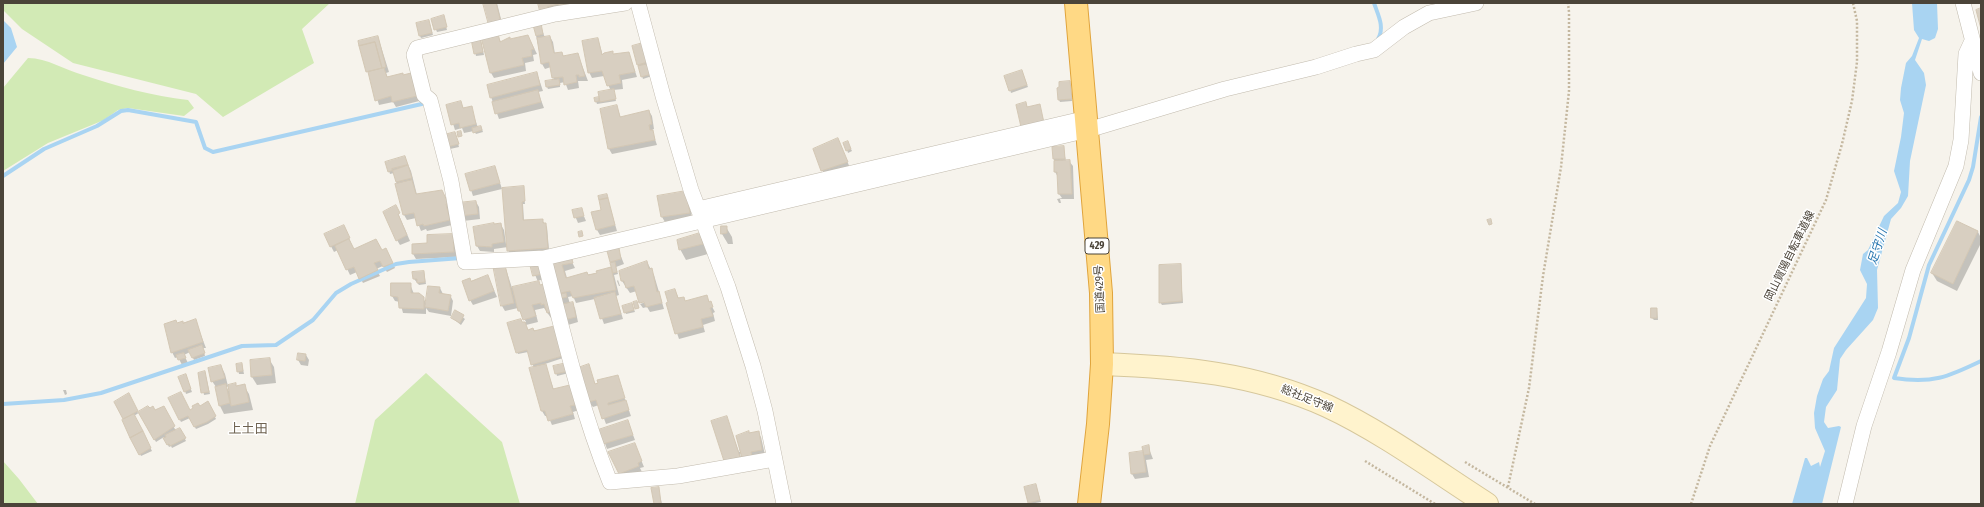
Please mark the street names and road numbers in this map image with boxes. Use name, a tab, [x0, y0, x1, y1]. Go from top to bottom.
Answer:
street label: 岡山賀陽自転車道線	[1762, 209, 1818, 303]
road number: 429	[1085, 238, 1109, 254]
street label: 国道429号	[1092, 265, 1108, 313]
street label: 総社足守線	[1279, 383, 1335, 415]

